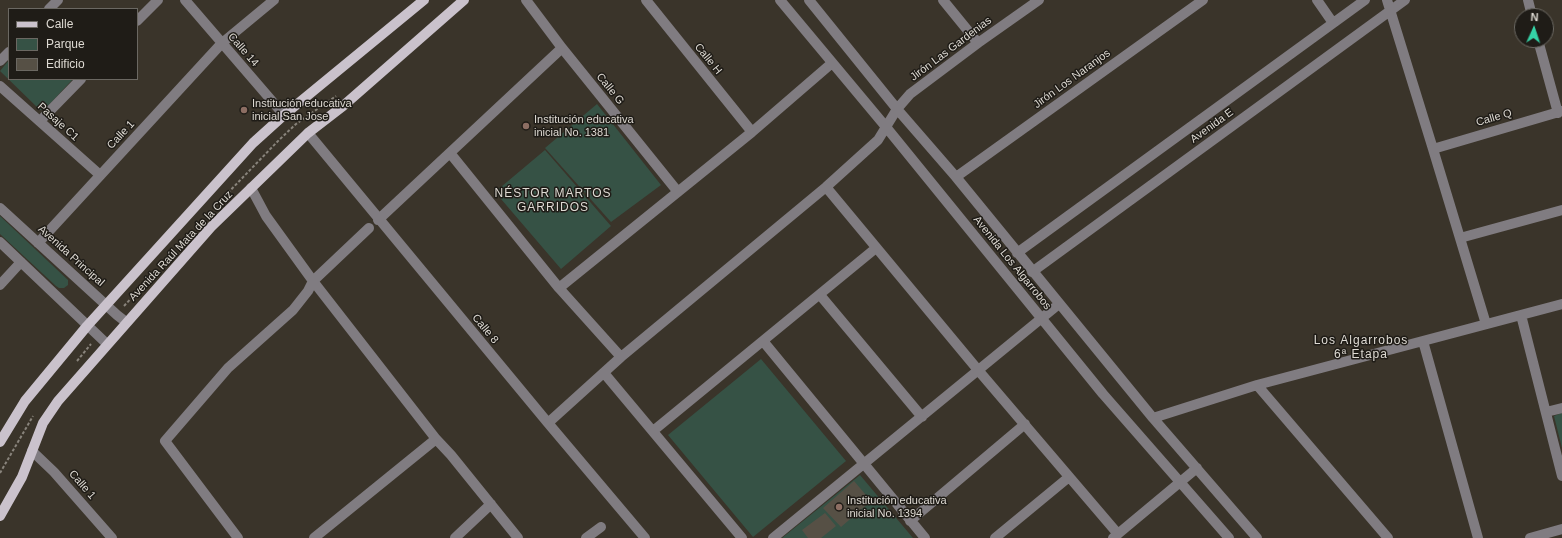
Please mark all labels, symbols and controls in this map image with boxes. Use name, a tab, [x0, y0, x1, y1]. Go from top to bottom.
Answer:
legend	[8, 8, 138, 80]
north arrow	[1514, 8, 1554, 48]
text: N	[1530, 11, 1539, 23]
street label: Jirón Las Gardenias	[908, 14, 994, 84]
text: Calle	[46, 17, 73, 31]
street label: Calle 14	[225, 30, 261, 70]
text: Parque	[46, 37, 85, 51]
street label: Calle H	[692, 41, 724, 77]
street label: Jirón Los Naranjos	[1031, 47, 1113, 111]
text: Edificio	[46, 57, 85, 71]
street label: Calle G	[593, 71, 627, 107]
place label: Institución educativa inicial San Jose	[252, 97, 352, 123]
street label: Pasaje C1	[35, 100, 81, 144]
marker: Institución educativa inicial San Jose	[239, 105, 249, 115]
street label: Avenida E	[1188, 106, 1236, 146]
street label: Calle Q	[1475, 107, 1513, 129]
place label: Institución educativa inicial No. 1381	[534, 113, 634, 139]
street label: Calle 1	[104, 118, 138, 152]
marker: Institución educativa inicial No. 1381	[521, 121, 531, 131]
district label: NÉSTOR MARTOS GARRIDOS	[494, 187, 612, 215]
street label: Avenida Raúl Mata de la Cruz	[126, 188, 236, 304]
street label: Avenida Los Algarrobos	[970, 214, 1054, 312]
street label: Avenida Principal	[35, 223, 107, 289]
street label: Calle 8	[469, 312, 501, 346]
district label: Los Algarrobos 6ª Etapa	[1314, 334, 1408, 362]
street label: Calle 1	[66, 468, 98, 502]
place label: Institución educativa inicial No. 1394	[847, 494, 947, 520]
marker: Institución educativa inicial No. 1394	[834, 502, 844, 512]

